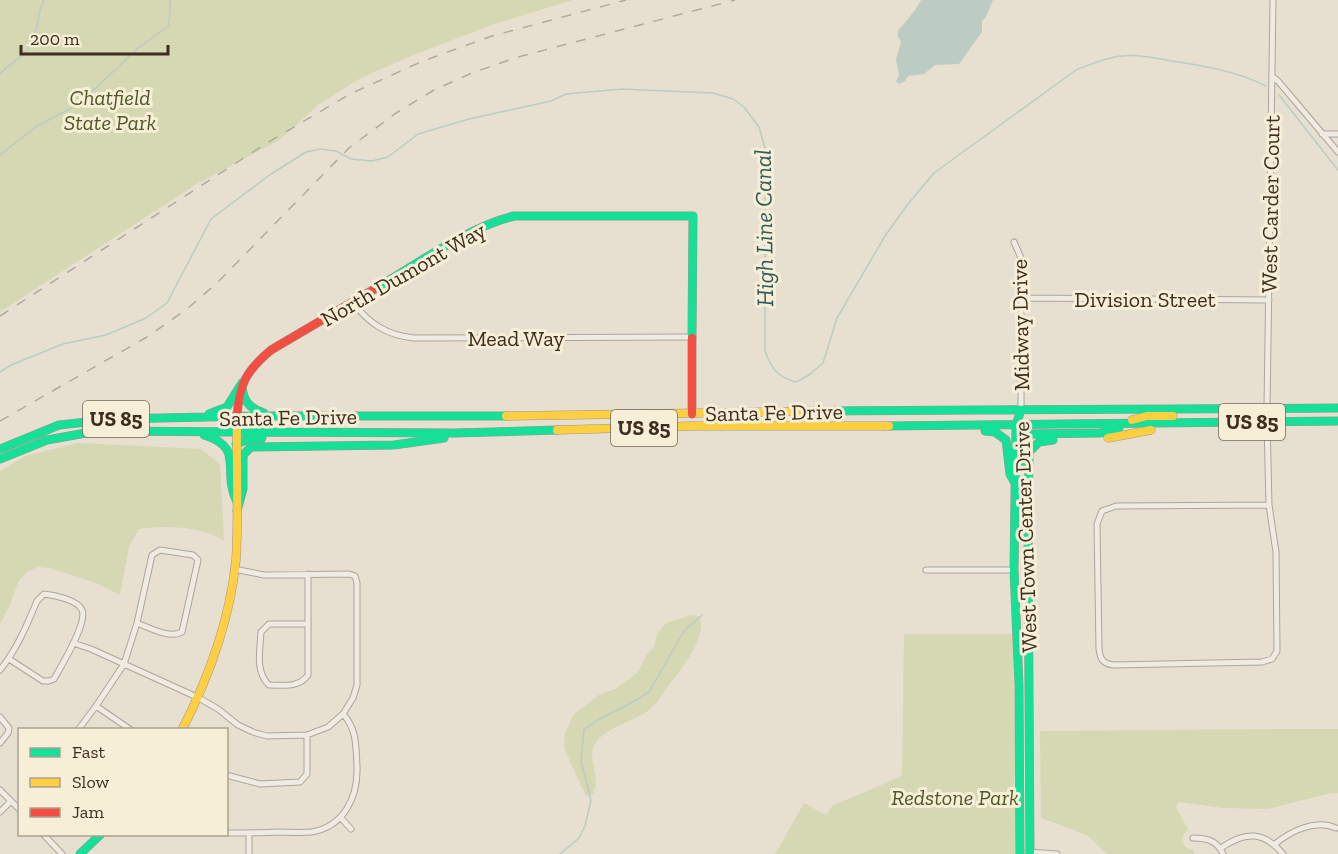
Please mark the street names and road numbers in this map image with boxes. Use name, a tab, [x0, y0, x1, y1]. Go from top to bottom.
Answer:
street label: West Carder Court	[1255, 114, 1286, 293]
street label: North Dumont Way	[316, 216, 491, 333]
street label: Midway Drive	[1006, 259, 1035, 391]
street label: Division Street	[1074, 286, 1217, 313]
street label: Mead Way	[467, 325, 565, 352]
street label: Santa Fe Drive	[705, 398, 843, 427]
road number: US 85	[83, 401, 149, 437]
street label: Santa Fe Drive	[219, 403, 357, 432]
road number: US 85	[1219, 404, 1285, 440]
road number: US 85	[611, 410, 677, 446]
street label: West Town Center Drive	[1008, 421, 1043, 653]

